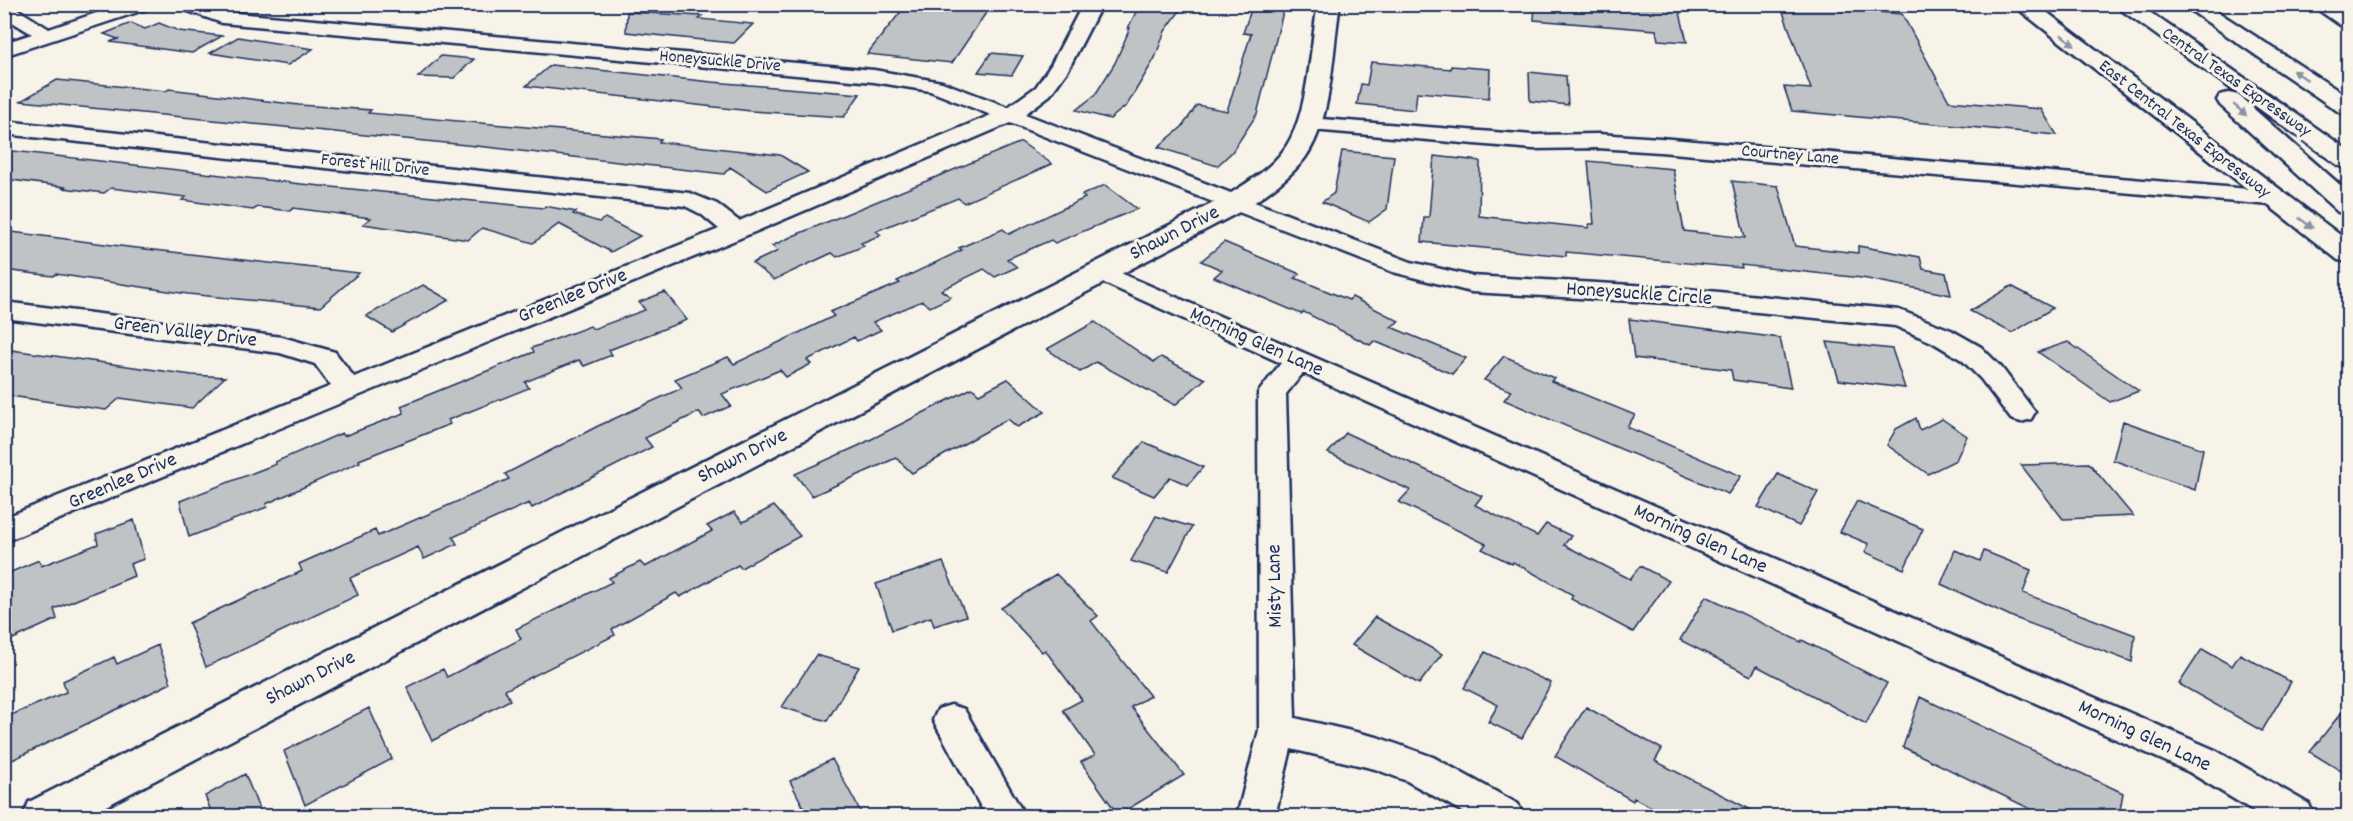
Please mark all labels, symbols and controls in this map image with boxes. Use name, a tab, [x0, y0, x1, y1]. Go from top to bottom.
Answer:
street label: Central Texas Expressway	[2156, 22, 2316, 145]
one-way arrow	[2060, 34, 2076, 46]
street label: Honeysuckle Drive	[658, 44, 782, 80]
street label: East Central Texas Expressway	[2093, 55, 2276, 206]
one-way arrow	[2291, 70, 2308, 81]
one-way arrow	[2232, 103, 2247, 116]
street label: Courtney Lane	[1740, 139, 1840, 173]
street label: Forest Hill Drive	[320, 148, 431, 184]
street label: Shawn Drive	[1125, 199, 1225, 269]
one-way arrow	[2297, 217, 2313, 229]
street label: Greenlee Drive	[514, 261, 632, 333]
street label: Honeysuckle Circle	[1565, 275, 1713, 315]
street label: Morning Glen Lane	[1184, 300, 1328, 386]
street label: Green Valley Drive	[112, 309, 258, 357]
street label: Shawn Drive	[693, 422, 793, 492]
street label: Greenlee Drive	[64, 446, 182, 518]
street label: Morning Glen Lane	[1628, 497, 1772, 583]
street label: Misty Lane	[1260, 544, 1292, 628]
street label: Shawn Drive	[261, 644, 361, 714]
street label: Morning Glen Lane	[2073, 693, 2215, 781]

